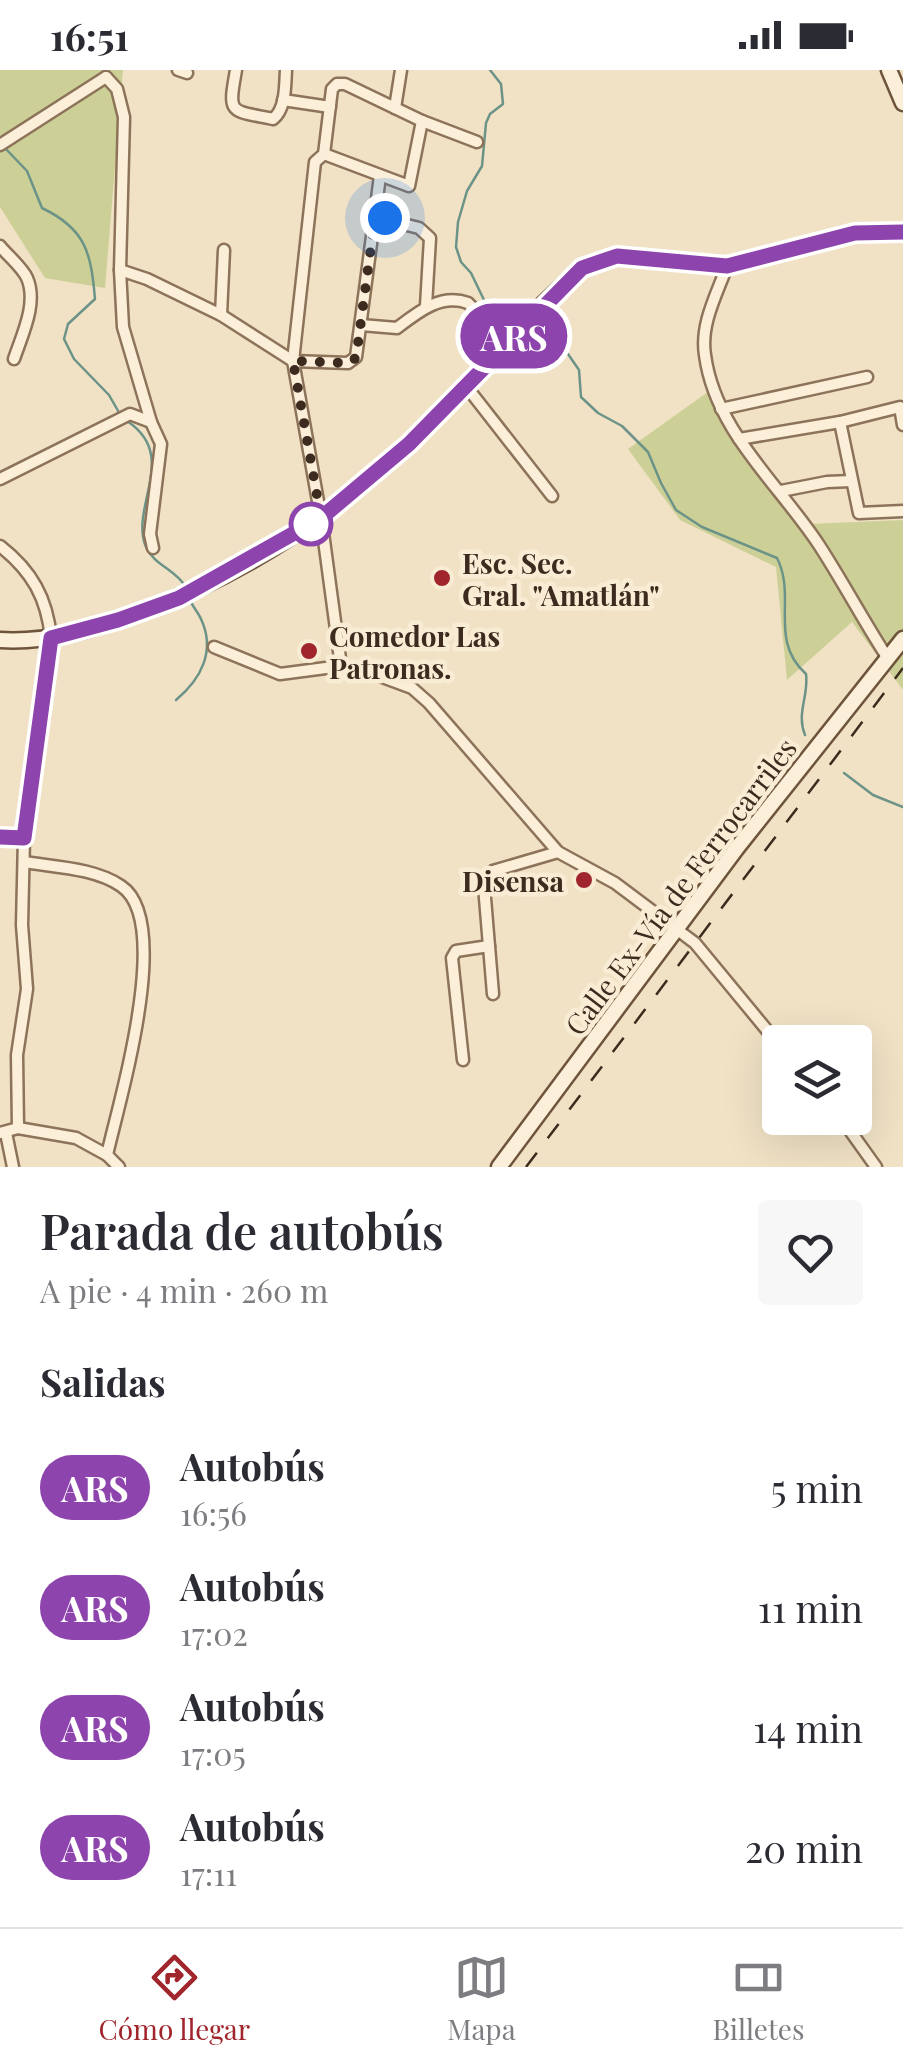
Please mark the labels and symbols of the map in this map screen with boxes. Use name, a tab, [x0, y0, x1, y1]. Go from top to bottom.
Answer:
your location	[360, 193, 410, 243]
line badge: ARS	[456, 304, 572, 368]
unlabelled marker	[290, 503, 332, 545]
place label: Esc. Sec. Gral. "Amatlán"	[462, 544, 660, 613]
marker: Esc. Sec. Gral. "Amatlán"	[431, 567, 453, 589]
place label: Comedor Las Patronas.	[329, 617, 500, 686]
marker: Comedor Las Patronas.	[298, 640, 320, 662]
street label: Calle Ex-Vía de Ferrocarriles	[556, 730, 804, 1042]
place label: Disensa	[462, 862, 564, 899]
marker: Disensa	[573, 869, 595, 891]

